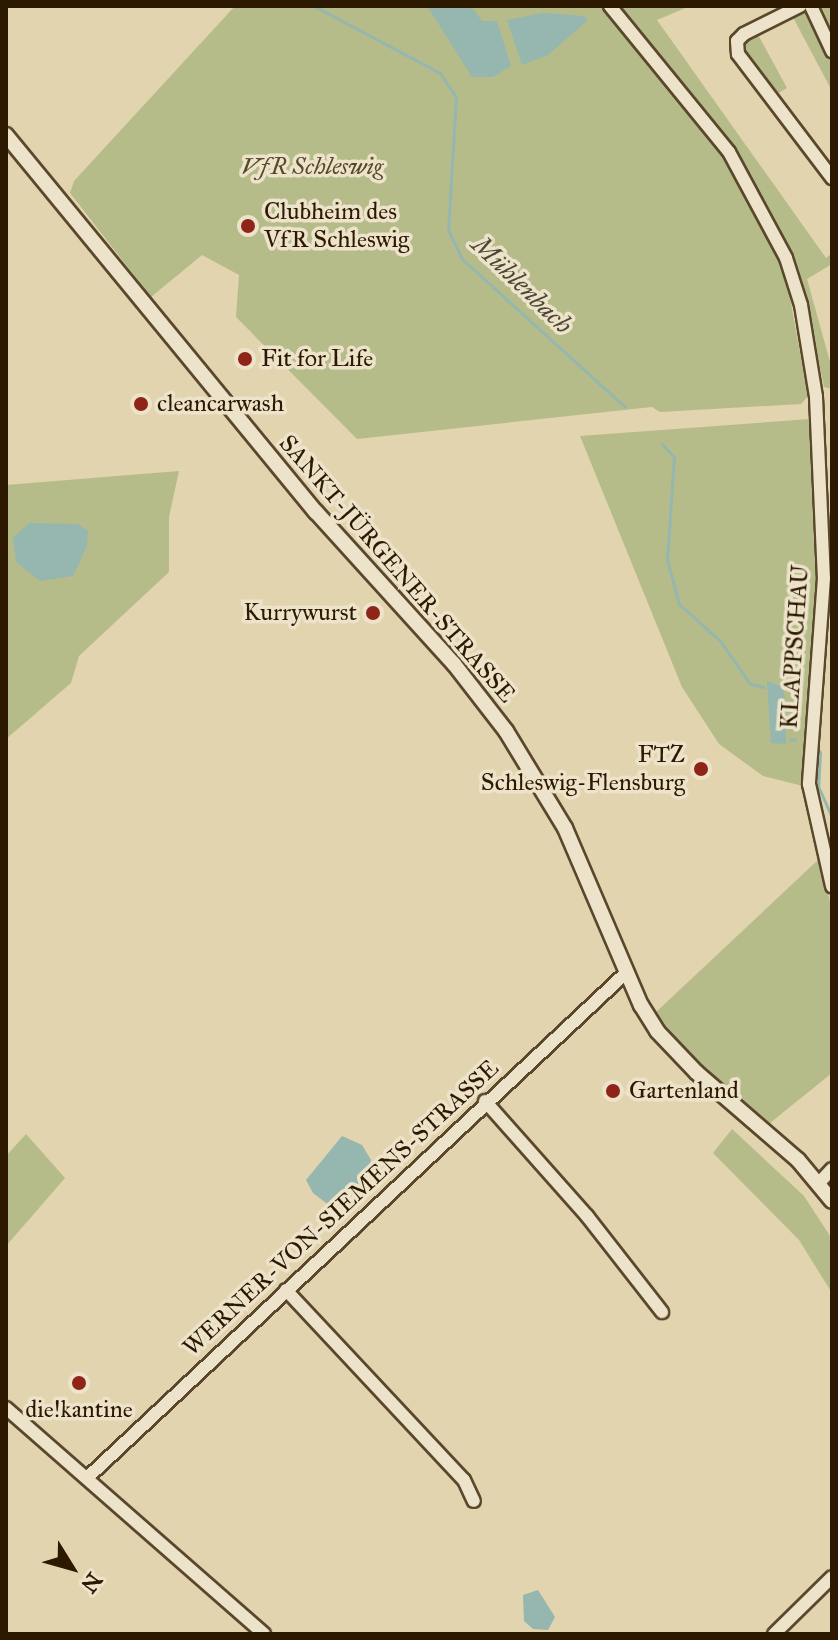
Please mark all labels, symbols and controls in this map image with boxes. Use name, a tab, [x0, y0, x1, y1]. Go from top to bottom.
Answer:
park label: VfR Schleswig	[241, 153, 383, 181]
place label: Clubheim des VfR Schleswig	[264, 198, 409, 254]
marker: Clubheim des VfR Schleswig	[239, 217, 257, 235]
water label: Mühlenbach	[465, 230, 579, 340]
place label: Fit for Life	[261, 345, 373, 373]
marker: Fit for Life	[236, 350, 254, 368]
place label: cleancarwash	[157, 390, 284, 418]
marker: cleancarwash	[132, 395, 150, 413]
street label: SANKT-JÜRGENER-STRASSE	[273, 429, 521, 709]
street label: KLAPPSCHAU	[775, 564, 815, 730]
place label: Kurrywurst	[244, 599, 357, 627]
marker: Kurrywurst	[364, 604, 382, 622]
place label: FTZ Schleswig-Flensburg	[481, 741, 685, 797]
marker: FTZ Schleswig-Flensburg	[692, 760, 710, 778]
street label: WERNER-VON-SIEMENS-STRASSE	[177, 1054, 505, 1362]
place label: Gartenland	[629, 1077, 739, 1105]
marker: Gartenland	[604, 1082, 622, 1100]
marker: die!kantine	[70, 1374, 88, 1392]
place label: die!kantine	[25, 1396, 133, 1424]
north arrow	[32, 1528, 112, 1608]
text: N	[75, 1567, 108, 1598]

